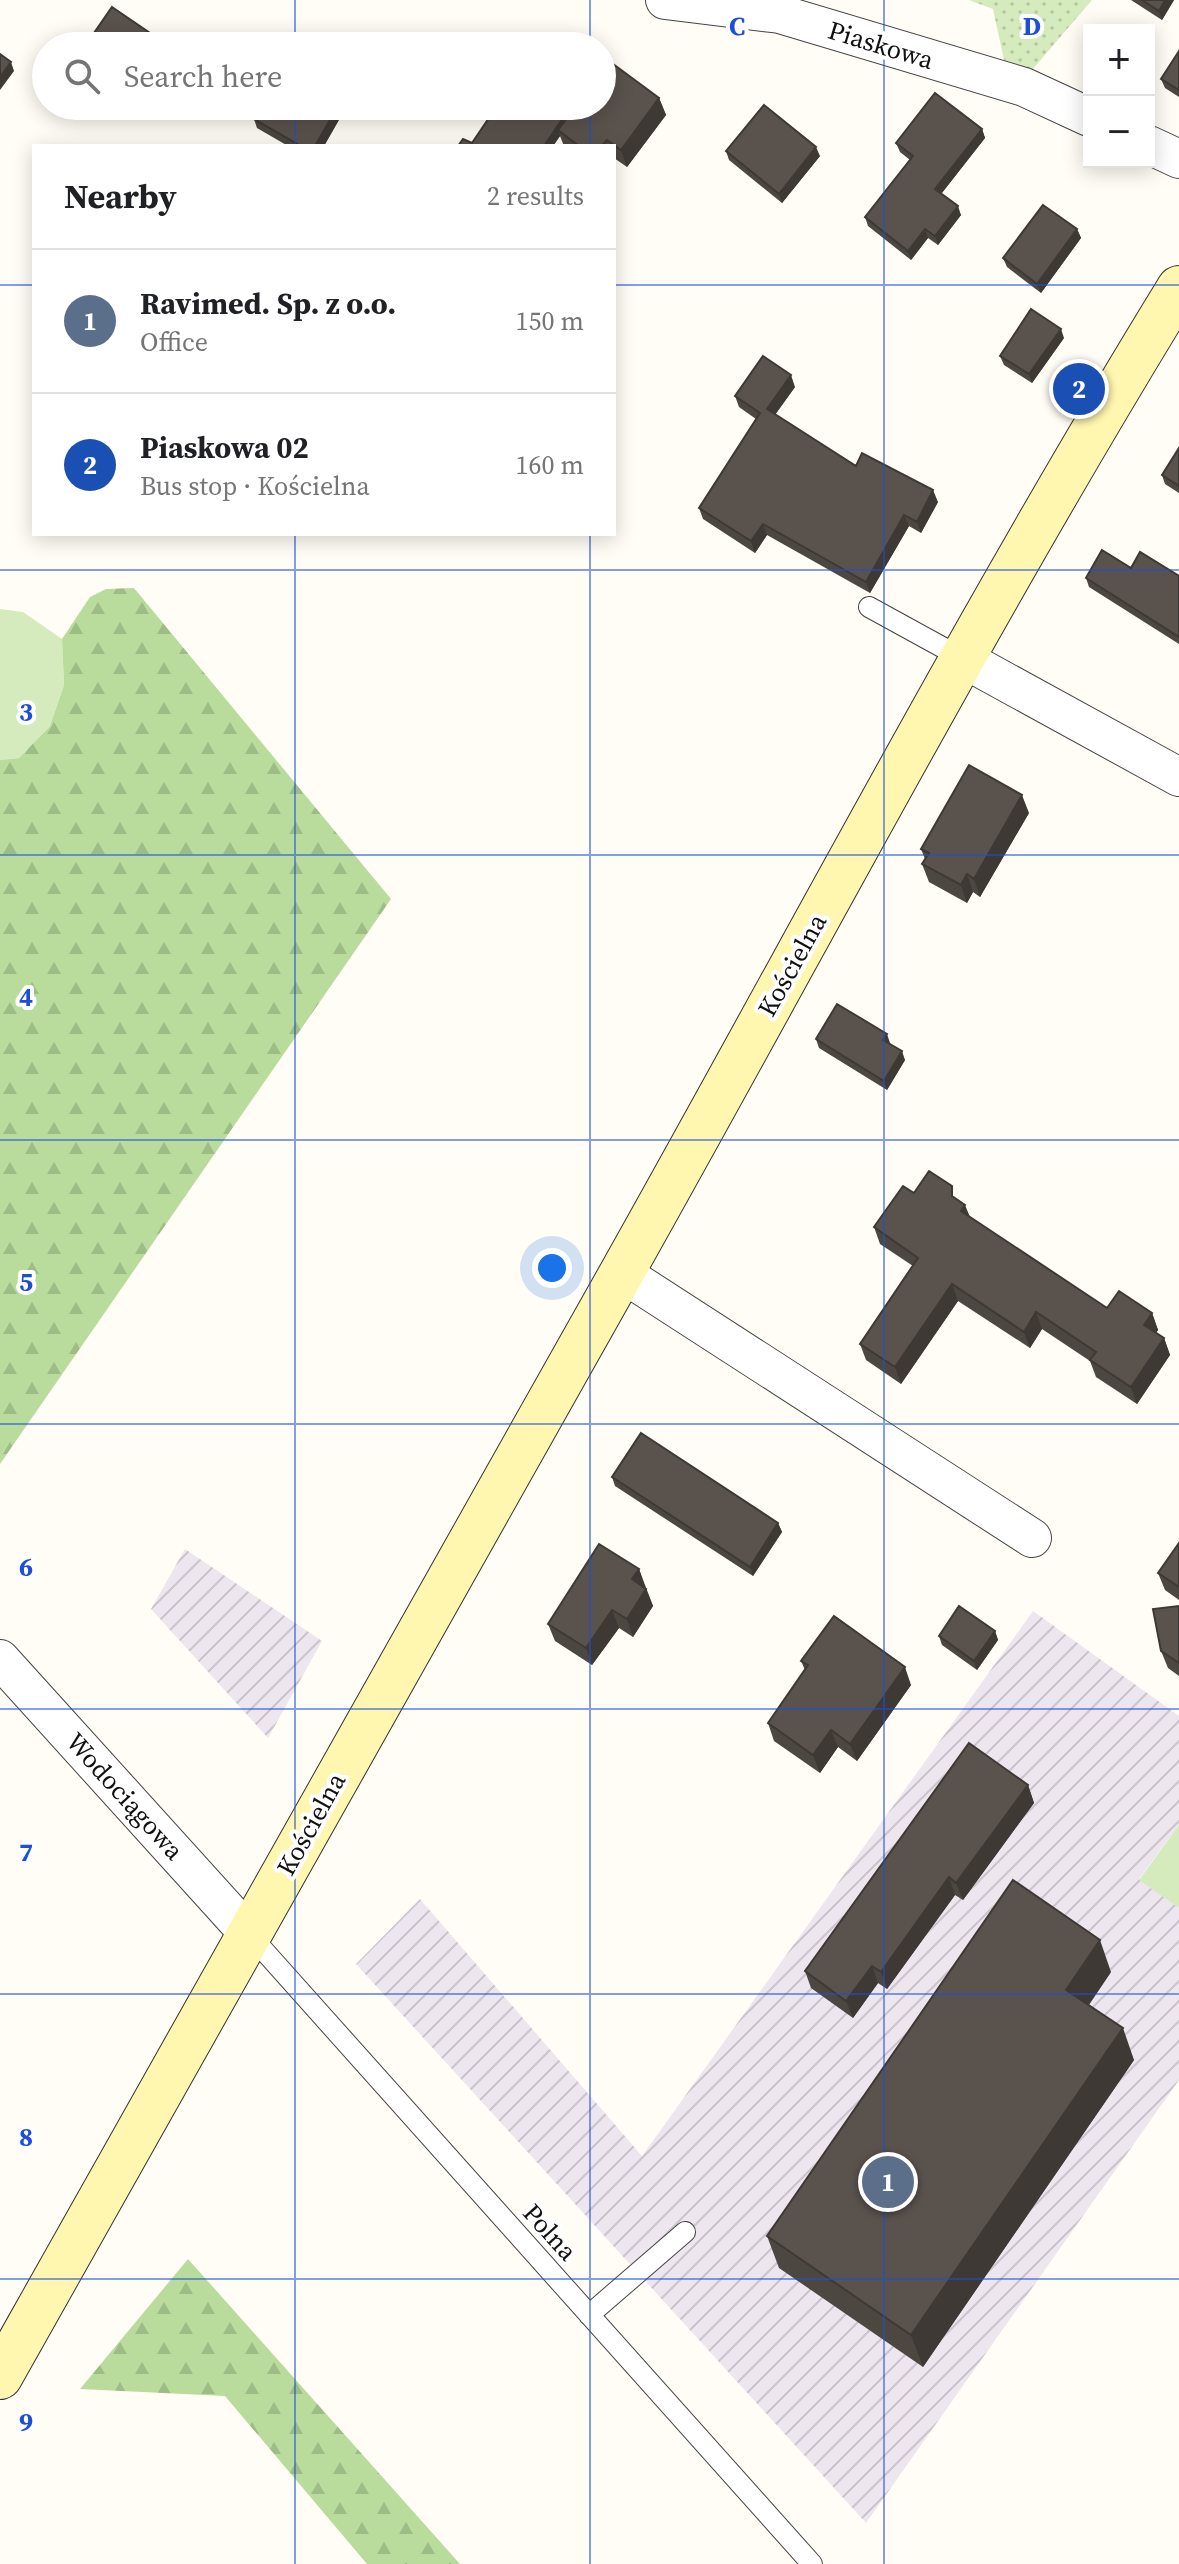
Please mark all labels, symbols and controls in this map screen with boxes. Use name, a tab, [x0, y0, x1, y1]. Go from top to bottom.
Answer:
text: C	[729, 8, 745, 44]
text: D	[1023, 8, 1041, 44]
street label: Piaskowa	[824, 12, 939, 78]
map controls	[1083, 24, 1155, 168]
button: +	[1083, 24, 1155, 96]
search box	[32, 32, 616, 120]
icon: search	[60, 54, 104, 98]
text: Search here	[124, 56, 282, 97]
button: −	[1083, 96, 1155, 168]
text: Nearby	[64, 173, 177, 219]
text: 2 results	[487, 178, 584, 214]
text: Ravimed. Sp. z o.o.	[140, 283, 396, 324]
text: 1	[83, 303, 97, 339]
text: 150 m	[516, 303, 584, 339]
text: Office	[140, 324, 208, 360]
pin: 2	[1053, 359, 1105, 419]
text: Piaskowa 02	[140, 427, 309, 468]
text: 2	[83, 447, 97, 483]
text: 160 m	[516, 447, 584, 483]
text: Bus stop · Kościelna	[140, 468, 370, 504]
text: 3	[19, 694, 33, 730]
street label: Kościelna	[749, 906, 835, 1023]
text: 4	[19, 979, 33, 1015]
your location	[532, 1248, 572, 1288]
text: 5	[19, 1264, 33, 1300]
text: 6	[19, 1549, 33, 1585]
street label: Wodociągowa	[58, 1724, 192, 1868]
street label: Kościelna	[268, 1765, 354, 1882]
text: 7	[19, 1834, 33, 1870]
text: 8	[19, 2119, 33, 2155]
pin: 1	[862, 2152, 914, 2212]
street label: Polna	[515, 2196, 586, 2269]
text: 9	[19, 2404, 33, 2440]

